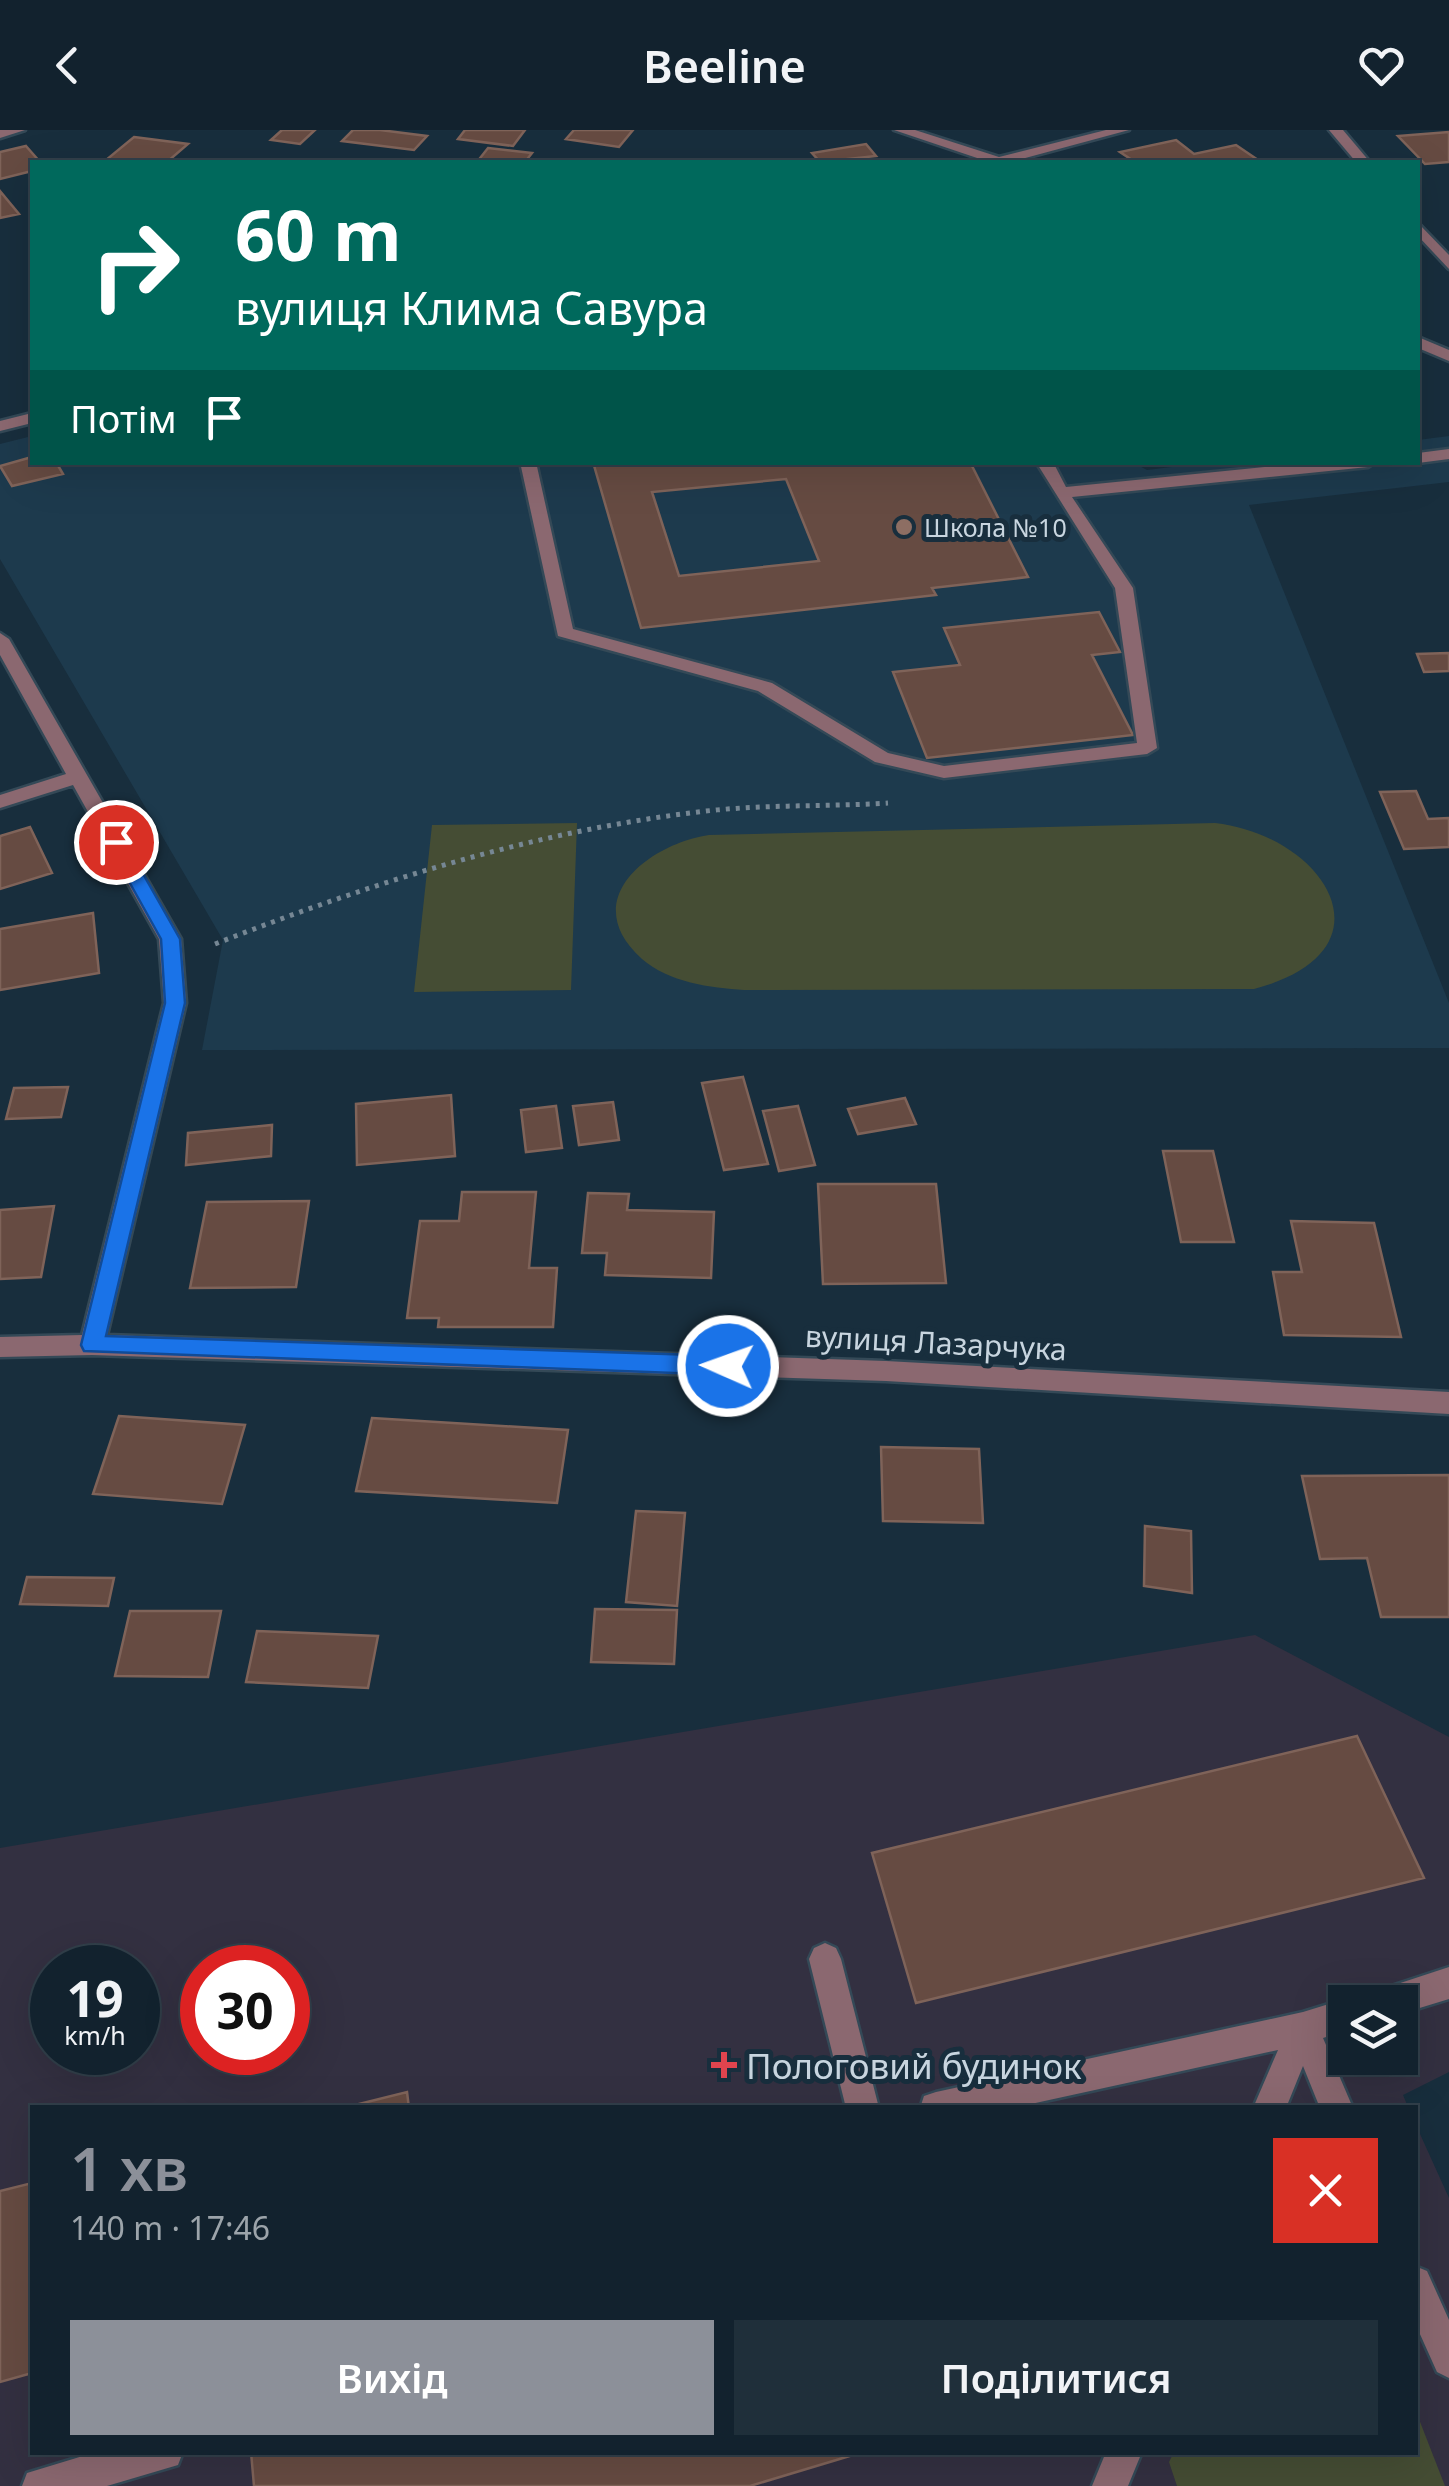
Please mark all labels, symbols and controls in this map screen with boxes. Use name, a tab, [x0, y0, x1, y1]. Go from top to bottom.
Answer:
text: Beeline	[643, 35, 806, 96]
icon: back	[40, 38, 95, 93]
icon: heart	[1354, 38, 1409, 93]
text: 60 m	[235, 186, 402, 282]
icon: right	[70, 200, 200, 330]
text: вулиця Клима Савура	[235, 277, 708, 338]
icon: arrive	[197, 390, 252, 445]
text: Потім	[70, 392, 177, 444]
place label: Школа №10	[924, 510, 1067, 544]
marker: Школа №10	[893, 516, 915, 538]
pin	[74, 800, 159, 885]
icon: arrive	[89, 815, 144, 870]
position arrow	[676, 1314, 780, 1418]
street label: вулиця Лазарчука	[804, 1315, 1068, 1369]
speed limit sign: 30	[180, 1945, 310, 2075]
text: 19	[66, 1964, 124, 2032]
map controls	[1328, 1985, 1418, 2075]
button: layers	[1328, 1985, 1418, 2075]
text: km/h	[64, 2018, 126, 2052]
place label: Пологовий будинок	[746, 2042, 1082, 2089]
marker: Пологовий будинок	[711, 2052, 737, 2078]
text: 1 хв	[70, 2127, 188, 2209]
button: close	[1273, 2138, 1378, 2243]
text: 140 m · 17:46	[70, 2206, 270, 2249]
button: Вихід	[70, 2320, 714, 2435]
button: Поділитися	[734, 2320, 1378, 2435]

